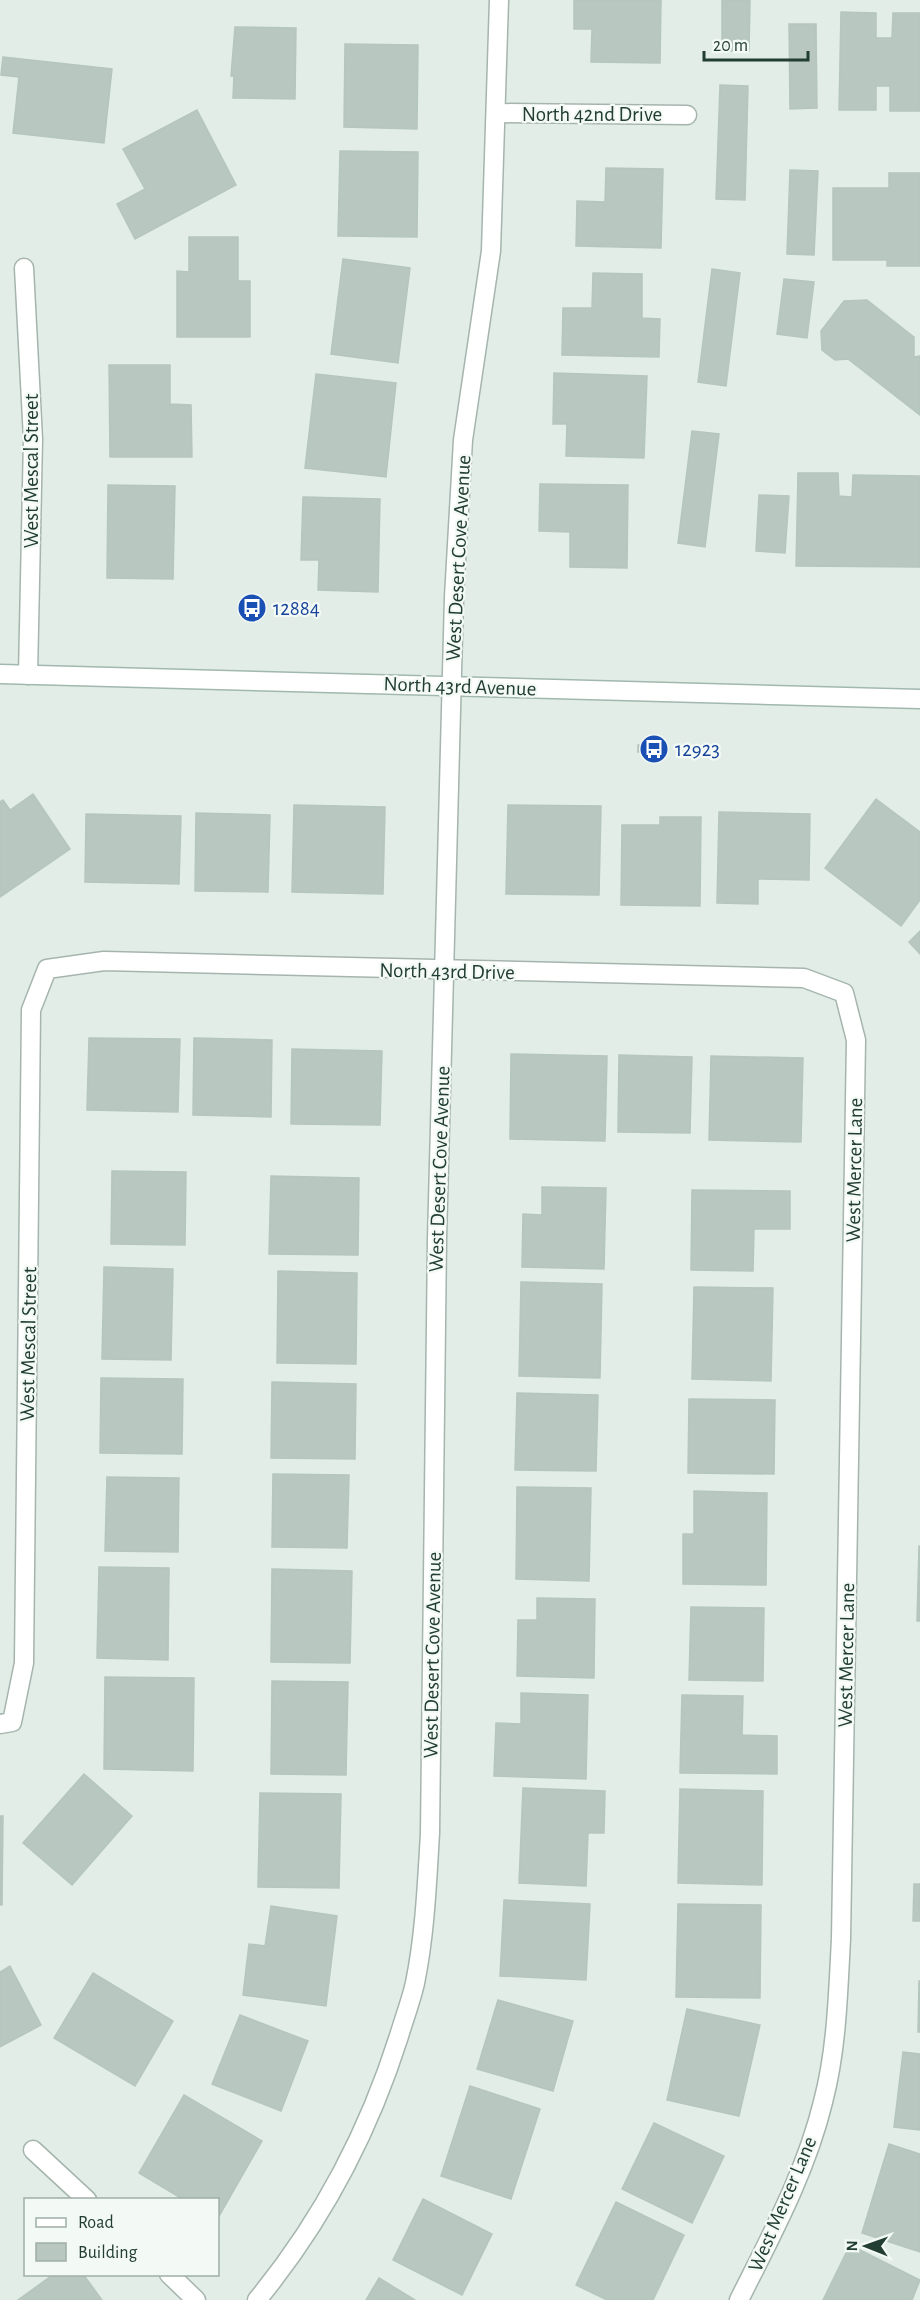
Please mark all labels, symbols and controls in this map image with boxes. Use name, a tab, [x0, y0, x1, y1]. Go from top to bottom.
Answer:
scale bar	[704, 24, 808, 62]
text: 20 m	[713, 37, 748, 55]
street label: North 42nd Drive	[522, 104, 662, 125]
street label: West Mescal Street	[21, 393, 42, 548]
street label: West Desert Cove Avenue	[443, 454, 474, 662]
bus stop icon: 12884	[236, 592, 268, 624]
place label: 12884	[273, 598, 320, 619]
street label: North 43rd Avenue	[383, 673, 537, 700]
bus stop icon: 12923	[638, 733, 670, 765]
place label: 12923	[675, 739, 720, 760]
street label: North 43rd Drive	[379, 960, 515, 983]
street label: West Desert Cove Avenue	[425, 1065, 454, 1273]
street label: West Mercer Lane	[843, 1097, 866, 1243]
street label: West Mescal Street	[17, 1266, 40, 1422]
street label: West Desert Cove Avenue	[420, 1552, 445, 1758]
street label: West Mercer Lane	[835, 1582, 858, 1728]
street label: West Mercer Lane	[745, 2133, 820, 2275]
legend	[24, 2198, 219, 2276]
text: Road	[78, 2214, 114, 2232]
north arrow	[836, 2216, 896, 2276]
text: N	[844, 2240, 860, 2251]
text: Building	[78, 2244, 138, 2262]

